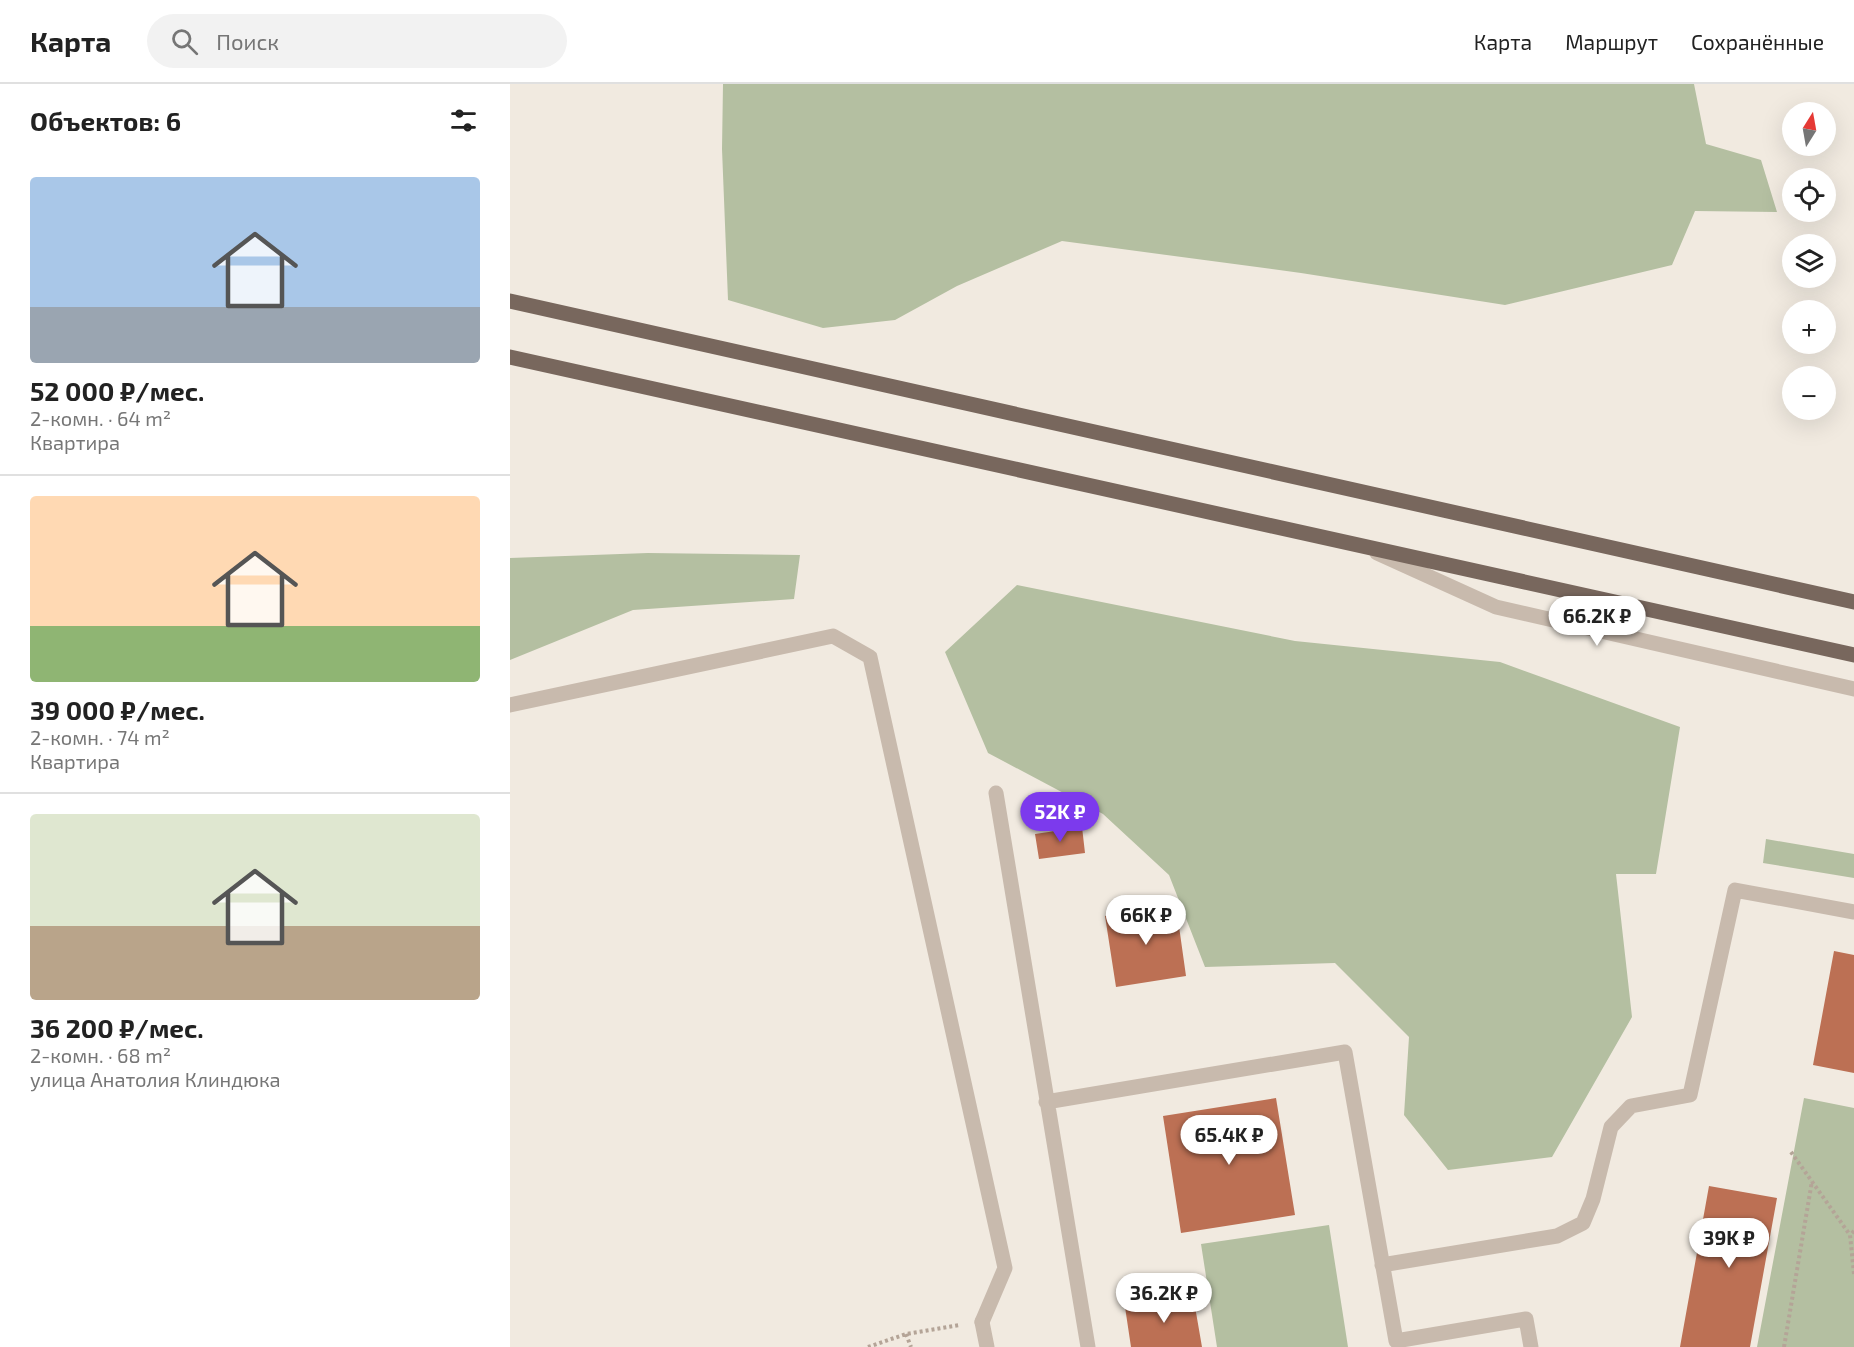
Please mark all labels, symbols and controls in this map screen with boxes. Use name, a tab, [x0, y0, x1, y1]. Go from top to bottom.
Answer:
search box	[147, 14, 567, 68]
text: Карта	[30, 24, 111, 58]
icon: search	[168, 25, 201, 58]
text: Поиск	[216, 28, 279, 54]
text: Карта	[1474, 29, 1532, 54]
text: Маршрут	[1565, 29, 1658, 54]
text: Сохранённые	[1691, 29, 1824, 54]
north arrow	[1782, 102, 1836, 156]
map controls	[1782, 102, 1836, 420]
icon: filters	[447, 104, 480, 137]
text: Объектов: 6	[30, 105, 181, 136]
button: locate	[1782, 168, 1836, 222]
icon: home	[201, 216, 309, 324]
button: layers	[1782, 234, 1836, 288]
button: +	[1782, 300, 1836, 354]
button: −	[1782, 366, 1836, 420]
text: 52 000 ₽/мес.	[30, 375, 204, 406]
text: 2-комн. · 64 m²	[30, 406, 171, 430]
text: Квартира	[30, 430, 120, 454]
icon: home	[201, 535, 309, 643]
pin: 66.2K ₽	[1542, 596, 1652, 647]
text: 66.2K ₽	[1563, 603, 1631, 627]
text: 39 000 ₽/мес.	[30, 694, 205, 725]
text: 2-комн. · 74 m²	[30, 725, 170, 749]
text: Квартира	[30, 749, 120, 773]
pin: 52K ₽	[1018, 792, 1102, 843]
text: 52K ₽	[1034, 799, 1086, 823]
icon: home	[201, 853, 309, 961]
pin: 66K ₽	[1104, 895, 1188, 946]
text: 66K ₽	[1120, 902, 1172, 926]
text: 36 200 ₽/мес.	[30, 1012, 204, 1043]
text: 2-комн. · 68 m²	[30, 1043, 171, 1067]
text: улица Анатолия Клиндюка	[30, 1067, 281, 1091]
pin: 65.4K ₽	[1174, 1115, 1284, 1166]
text: 65.4K ₽	[1195, 1122, 1264, 1146]
pin: 39K ₽	[1687, 1218, 1771, 1269]
text: 39K ₽	[1703, 1225, 1755, 1249]
pin: 36.2K ₽	[1109, 1273, 1219, 1324]
text: 36.2K ₽	[1130, 1280, 1198, 1304]

